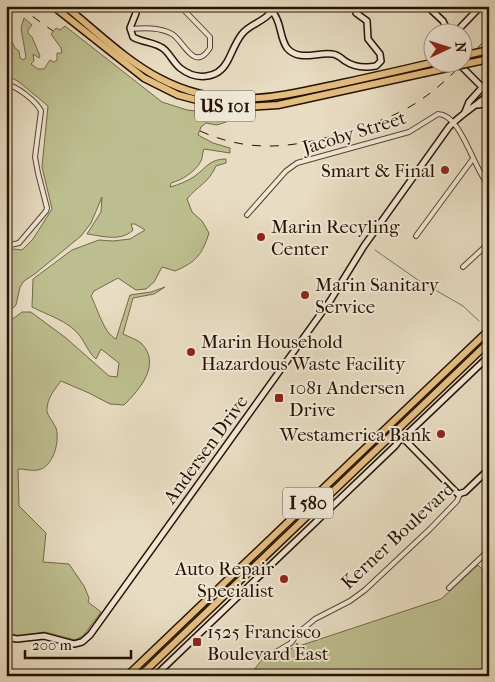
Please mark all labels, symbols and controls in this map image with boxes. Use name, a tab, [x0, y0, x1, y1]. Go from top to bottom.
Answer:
north arrow	[422, 22, 472, 72]
text: N	[452, 41, 469, 53]
road number: US 101	[195, 90, 255, 122]
street label: Jacoby Street	[298, 107, 409, 160]
place label: Smart & Final	[321, 160, 435, 182]
marker: Smart & Final	[439, 164, 451, 176]
place label: Marin Recyling Center	[271, 216, 400, 260]
marker: Marin Recyling Center	[255, 231, 267, 243]
place label: Marin Sanitary Service	[315, 274, 440, 318]
marker: Marin Sanitary Service	[299, 289, 311, 301]
place label: Marin Household Hazardous Waste Facility	[201, 331, 406, 375]
marker: Marin Household Hazardous Waste Facility	[185, 346, 197, 358]
place label: 1081 Andersen Drive	[289, 377, 405, 421]
street label: Andersen Drive	[158, 391, 253, 509]
marker: 1081 Andersen Drive	[273, 392, 285, 404]
place label: Westamerica Bank	[279, 424, 431, 446]
marker: Westamerica Bank	[435, 428, 447, 440]
street label: Kerner Boulevard	[337, 477, 459, 594]
road number: I 580	[283, 488, 333, 518]
place label: Auto Repair Specialist	[174, 558, 275, 602]
marker: Auto Repair Specialist	[278, 573, 290, 585]
place label: 1525 Francisco Boulevard East	[207, 621, 329, 665]
scale bar	[25, 627, 131, 659]
text: 200 m	[32, 636, 72, 654]
marker: 1525 Francisco Boulevard East	[191, 636, 203, 648]

